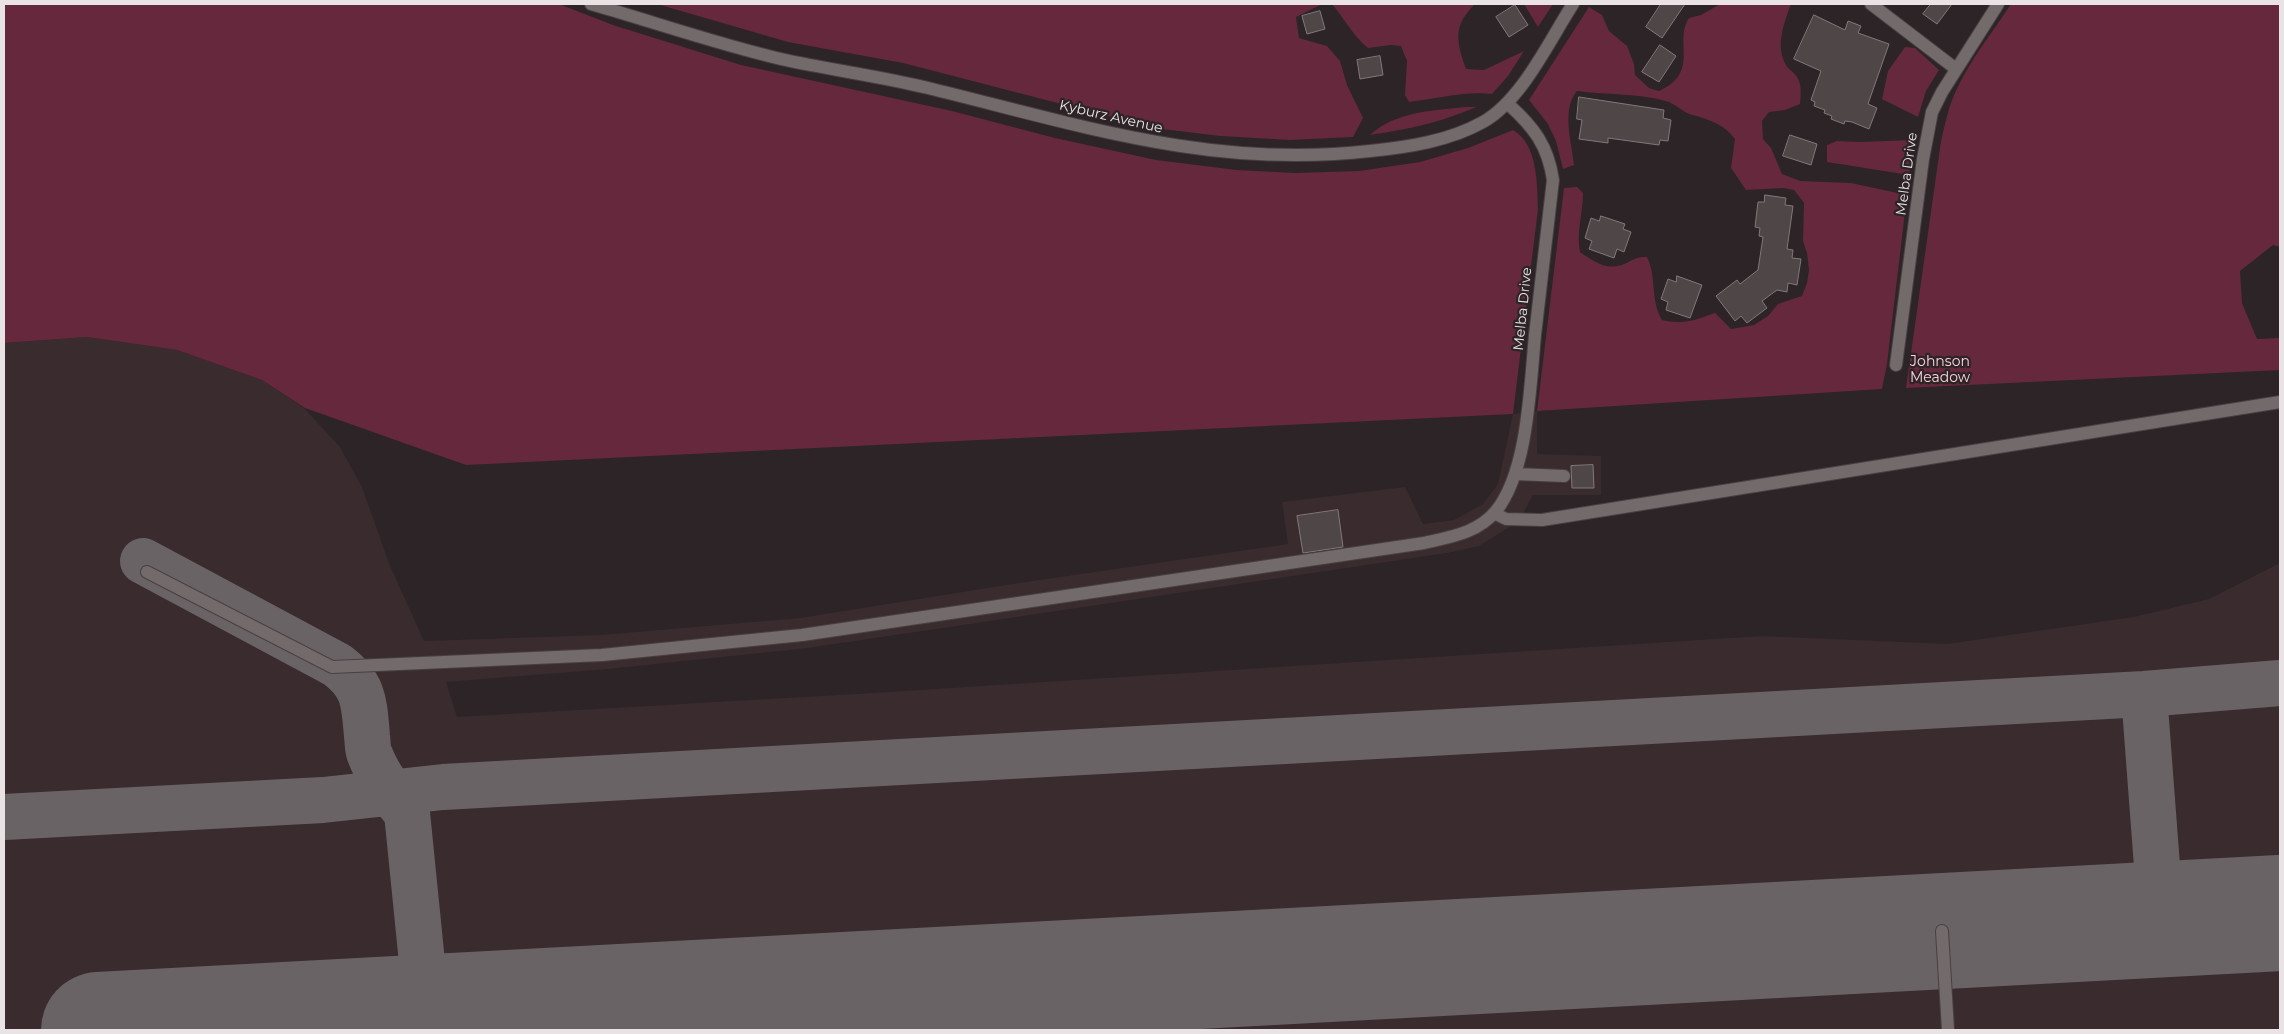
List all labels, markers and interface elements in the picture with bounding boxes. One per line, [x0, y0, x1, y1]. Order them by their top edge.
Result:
street label: Kyburz Avenue [1058, 97, 1164, 137]
street label: Melba Drive [1893, 131, 1921, 217]
street label: Melba Drive [1510, 267, 1536, 351]
park label: Johnson Meadow [1910, 354, 1970, 387]

